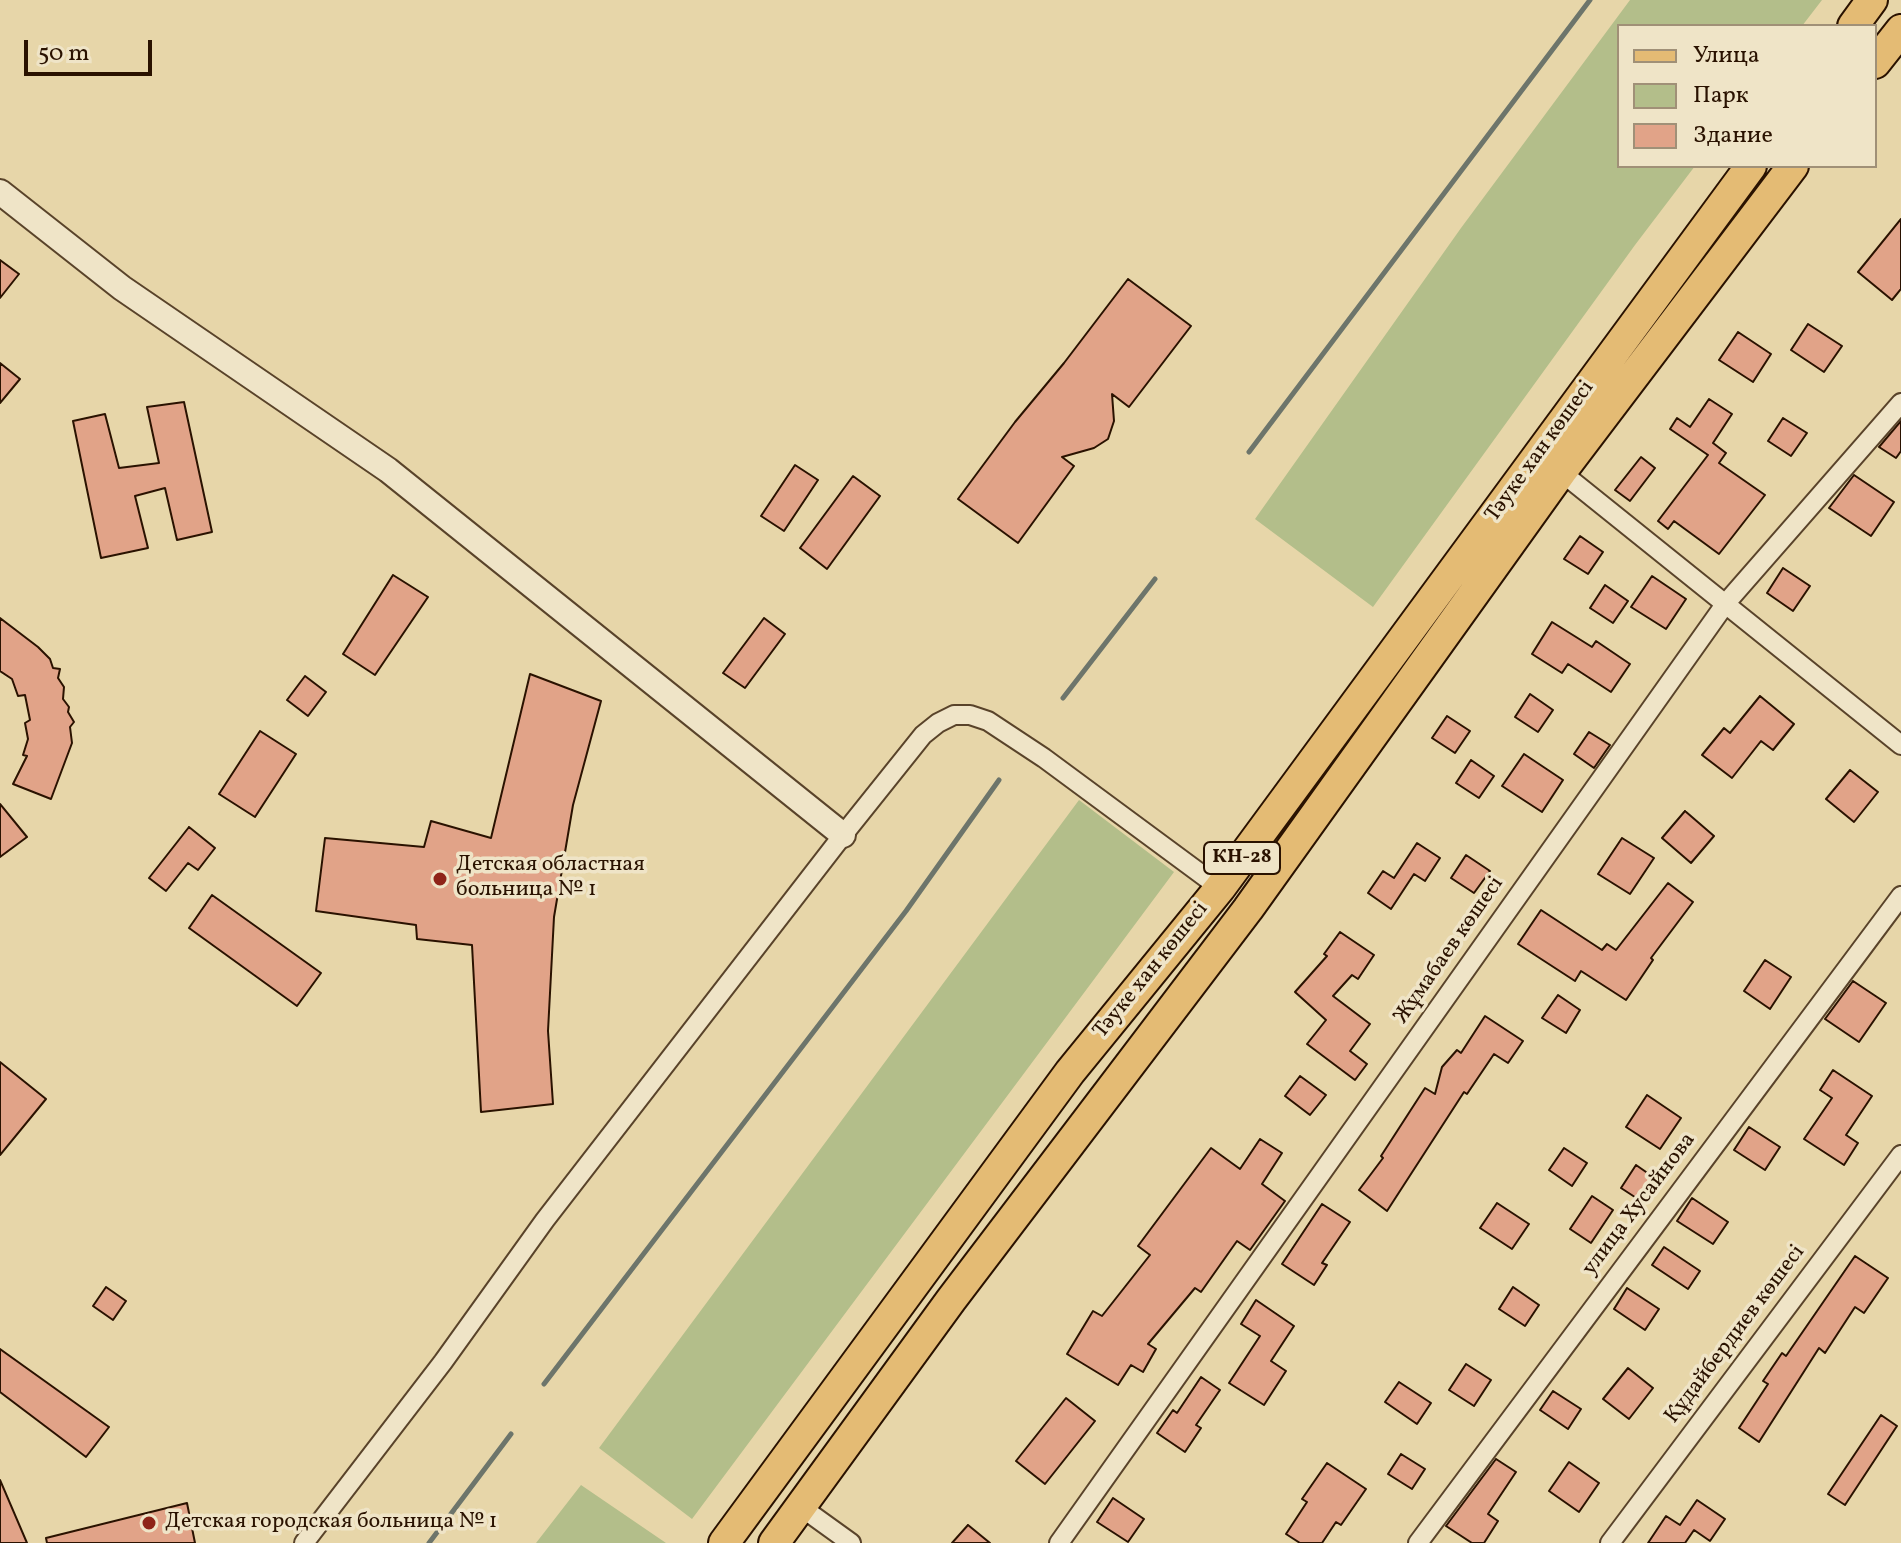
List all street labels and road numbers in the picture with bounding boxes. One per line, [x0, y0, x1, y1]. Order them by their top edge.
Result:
street label: Тәуке хан көшесі [1481, 376, 1601, 528]
road number: КН-28 [1204, 842, 1280, 874]
street label: Жұмабаев көшесі [1389, 872, 1511, 1030]
street label: Тәуке хан көшесі [1089, 897, 1215, 1045]
street label: улица Хусайнова [1578, 1128, 1702, 1282]
street label: Құдайбердиев көшесі [1660, 1240, 1812, 1430]

